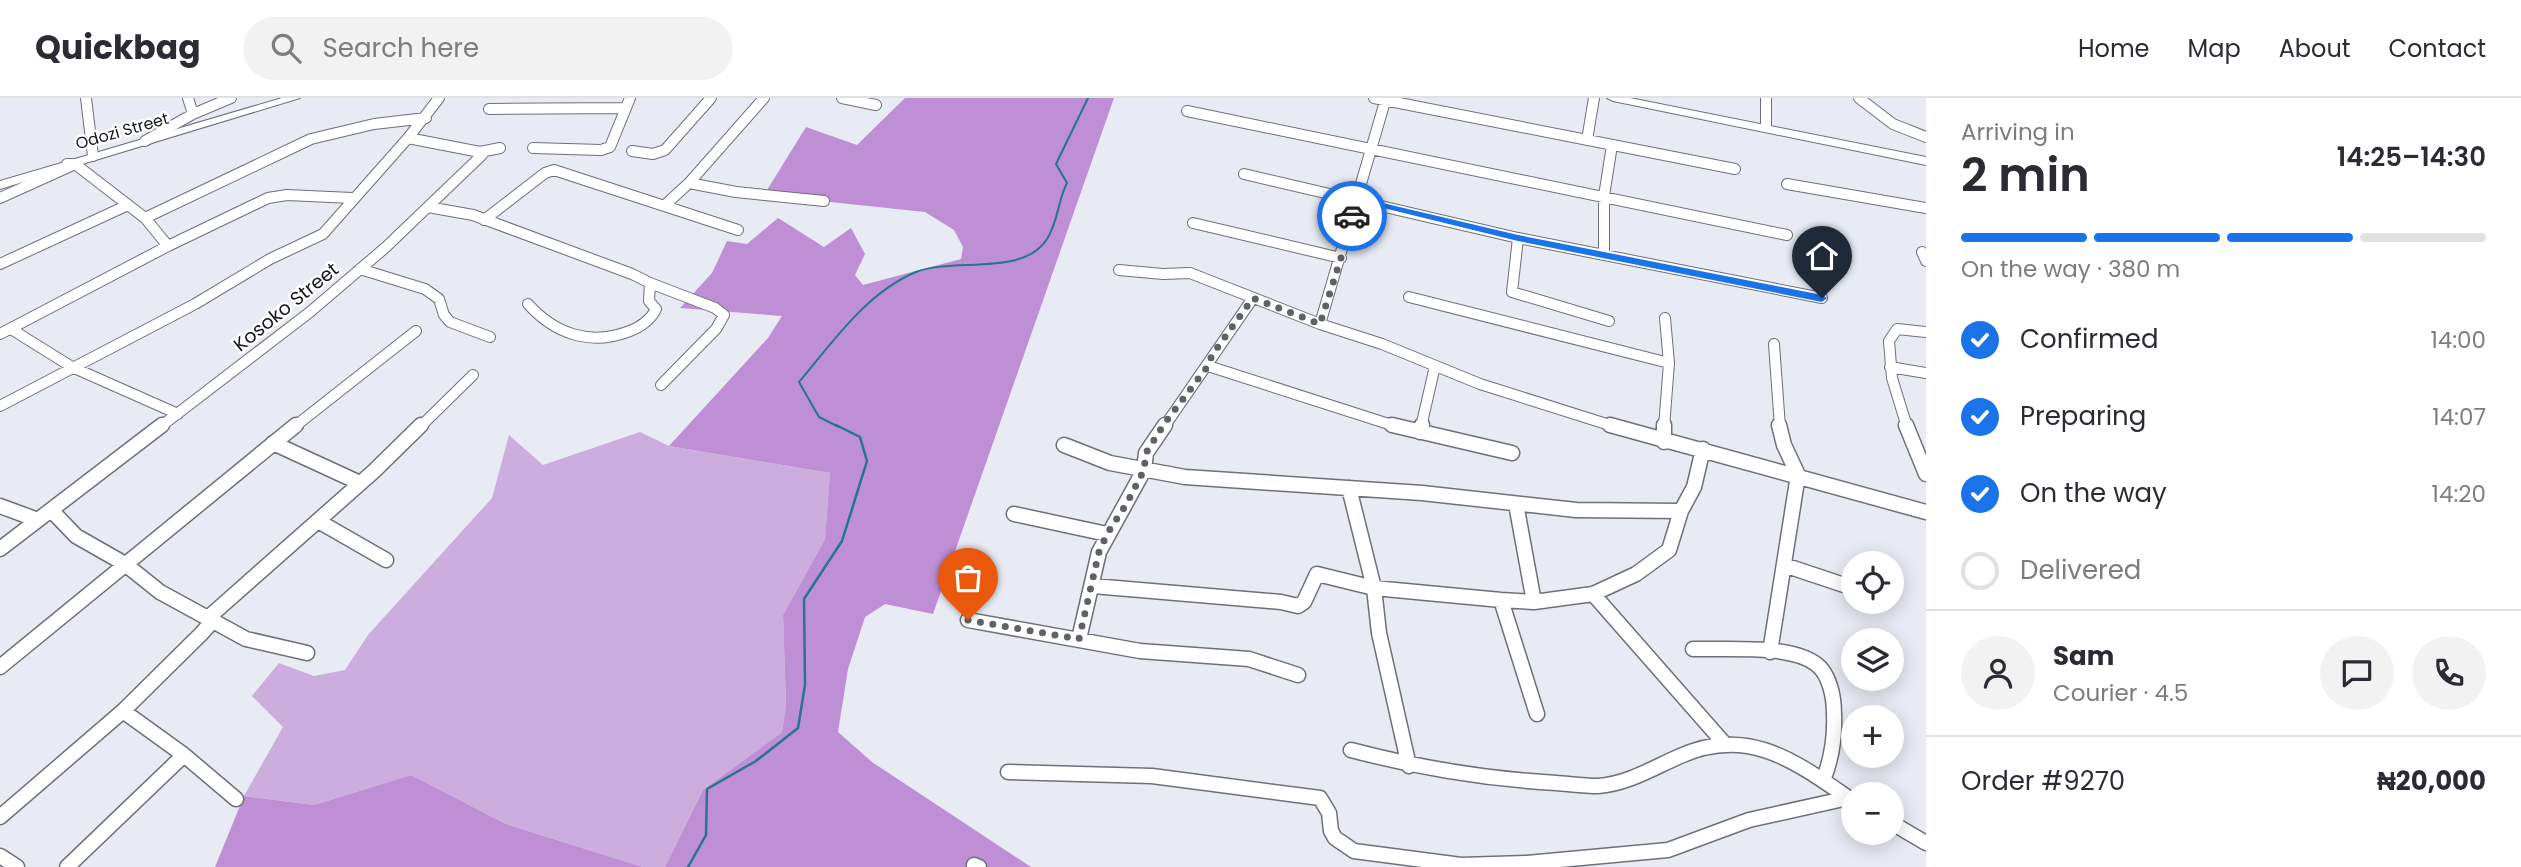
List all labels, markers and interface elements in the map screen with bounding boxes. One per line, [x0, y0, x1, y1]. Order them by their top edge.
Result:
search box [243, 17, 733, 80]
text: Quickbag [35, 24, 201, 71]
icon: search [267, 29, 305, 67]
text: Search here [323, 30, 479, 66]
text: Home [2078, 32, 2150, 65]
text: Map [2188, 32, 2241, 65]
text: About [2279, 32, 2350, 65]
text: Contact [2388, 32, 2486, 65]
street label: Odozi Street [73, 107, 171, 155]
text: Arriving in [1961, 116, 2075, 148]
text: 14:25–14:30 [2337, 139, 2486, 175]
text: 2 min [1961, 143, 2090, 207]
courier [1317, 181, 1387, 251]
icon: car [1333, 197, 1371, 235]
pin [1792, 226, 1852, 298]
icon: home [1803, 237, 1841, 275]
text: On the way · 380 m [1961, 253, 2180, 285]
street label: Kosoko Street [228, 256, 344, 358]
icon: check [1961, 321, 1999, 359]
text: Confirmed [2020, 321, 2158, 357]
text: 14:00 [2430, 324, 2486, 356]
icon: check [1961, 398, 1999, 436]
text: Preparing [2020, 398, 2146, 434]
text: 14:07 [2432, 401, 2486, 433]
icon: check [1961, 475, 1999, 513]
text: On the way [2020, 475, 2167, 511]
text: 14:20 [2432, 478, 2486, 510]
pin [938, 548, 998, 620]
map controls [1841, 551, 1904, 845]
button: locate [1841, 551, 1904, 614]
text: Delivered [2020, 552, 2141, 588]
icon: bag [949, 559, 987, 597]
button: layers [1841, 628, 1904, 691]
button: person [1961, 636, 2035, 710]
button: chat [2320, 636, 2394, 710]
button: phone [2412, 636, 2486, 710]
text: Sam [2053, 638, 2114, 674]
text: Courier · 4.5 [2053, 677, 2188, 709]
button: + [1841, 705, 1904, 768]
text: Order #9270 [1961, 763, 2125, 799]
text: ₦20,000 [2377, 763, 2486, 799]
button: − [1841, 782, 1904, 845]

